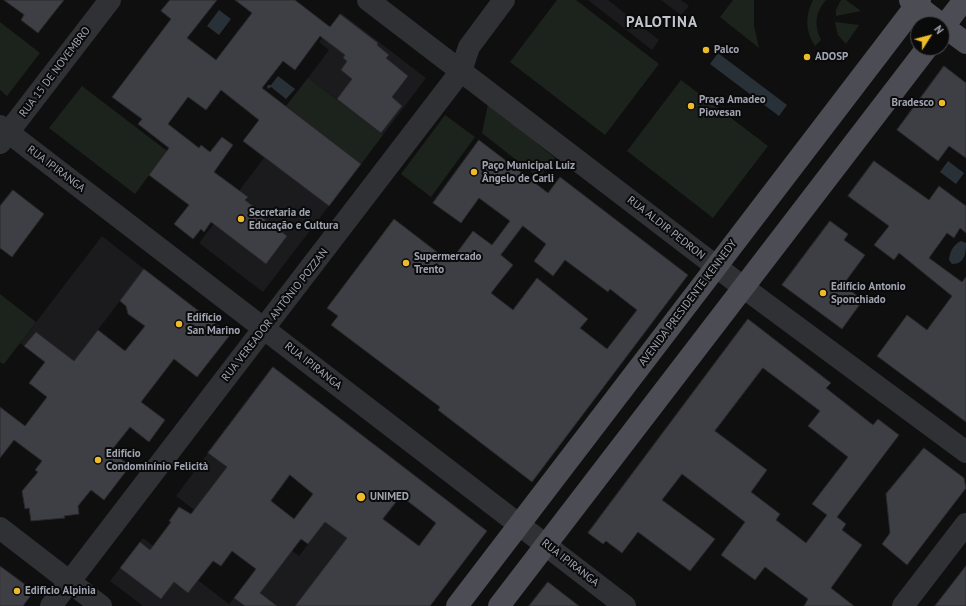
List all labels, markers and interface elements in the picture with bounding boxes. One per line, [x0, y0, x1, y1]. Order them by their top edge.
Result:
district label: PALOTINA [626, 14, 698, 32]
north arrow [910, 16, 950, 56]
text: N [931, 22, 947, 37]
street label: RUA 15 DE NOVEMBRO [17, 24, 93, 120]
place label: Palco [714, 43, 739, 57]
marker: Palco [701, 45, 711, 55]
place label: ADOSP [815, 50, 848, 64]
marker: ADOSP [802, 52, 812, 62]
place label: Praça Amadeo Piovesan [699, 93, 766, 119]
place label: Bradesco [892, 96, 934, 110]
marker: Bradesco [937, 98, 947, 108]
marker: Praça Amadeo Piovesan [686, 101, 696, 111]
street label: RUA IPIRANGA [25, 143, 87, 195]
place label: Paço Municipal Luiz Ângelo de Carli [482, 159, 575, 185]
marker: Paço Municipal Luiz Ângelo de Carli [469, 167, 479, 177]
street label: RUA ALDIR PEDRON [624, 193, 708, 263]
place label: Secretaria de Educação e Cultura [249, 206, 338, 232]
marker: Secretaria de Educação e Cultura [236, 214, 246, 224]
street label: AVENIDA PRESIDENTE KENNEDY [636, 237, 740, 369]
street label: RUA VEREADOR ANTÔNIO POZZAN [219, 246, 331, 384]
place label: Supermercado Trento [414, 250, 481, 276]
marker: Supermercado Trento [401, 258, 411, 268]
place label: Edifício Antonio Sponchiado [831, 280, 906, 306]
marker: Edifício Antonio Sponchiado [818, 288, 828, 298]
place label: Edifício San Marino [187, 311, 240, 337]
marker: Edifício San Marino [174, 319, 184, 329]
street label: RUA IPIRANGA [282, 340, 344, 392]
place label: Edifício Condominínio Felicità [106, 447, 208, 473]
marker: Edifício Condominínio Felicità [93, 455, 103, 465]
place label: UNIMED [370, 490, 409, 504]
marker: UNIMED [355, 491, 367, 503]
street label: RUA IPIRANGA [539, 537, 601, 589]
place label: Edifício Alpinia [25, 584, 96, 598]
marker: Edifício Alpinia [12, 586, 22, 596]

